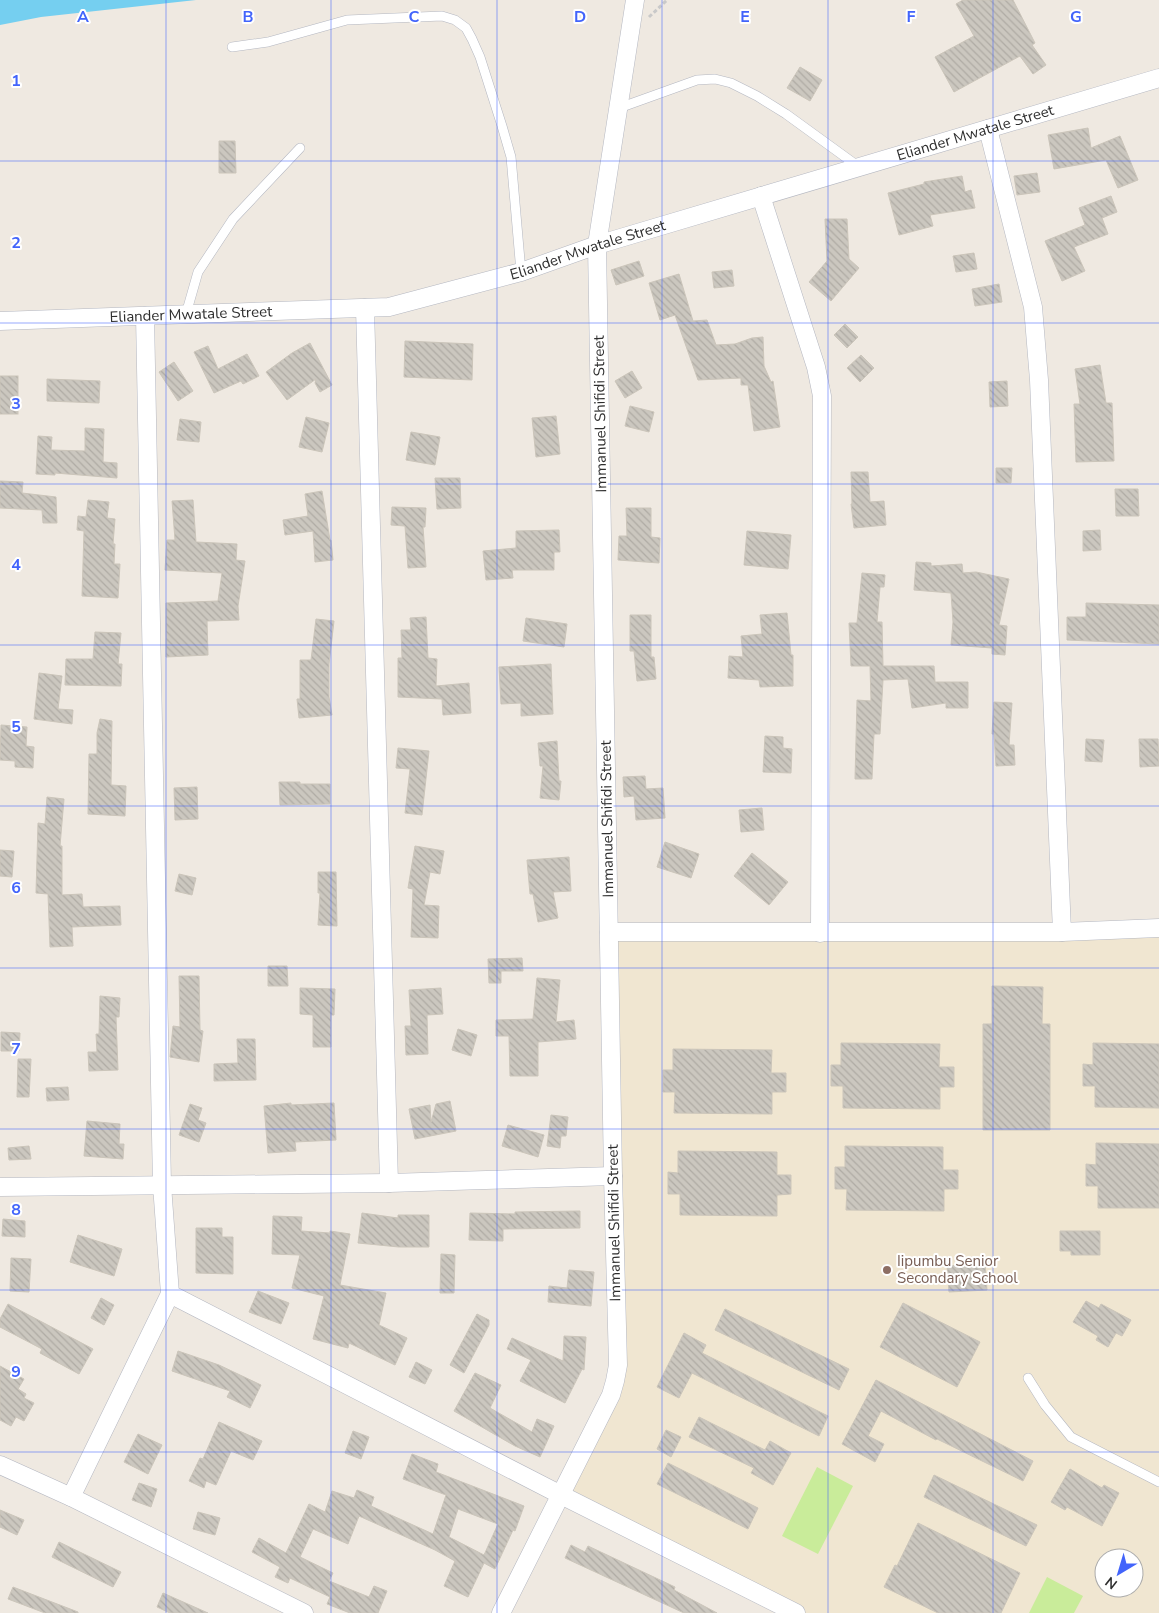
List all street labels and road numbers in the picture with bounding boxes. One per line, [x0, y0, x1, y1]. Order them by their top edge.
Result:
street label: Eliander Mwatale Street [894, 100, 1057, 165]
street label: Eliander Mwatale Street [508, 215, 669, 285]
street label: Eliander Mwatale Street [109, 301, 273, 327]
street label: Immanuel Shifidi Street [589, 334, 611, 493]
street label: Immanuel Shifidi Street [596, 739, 618, 898]
street label: Immanuel Shifidi Street [603, 1143, 625, 1302]

